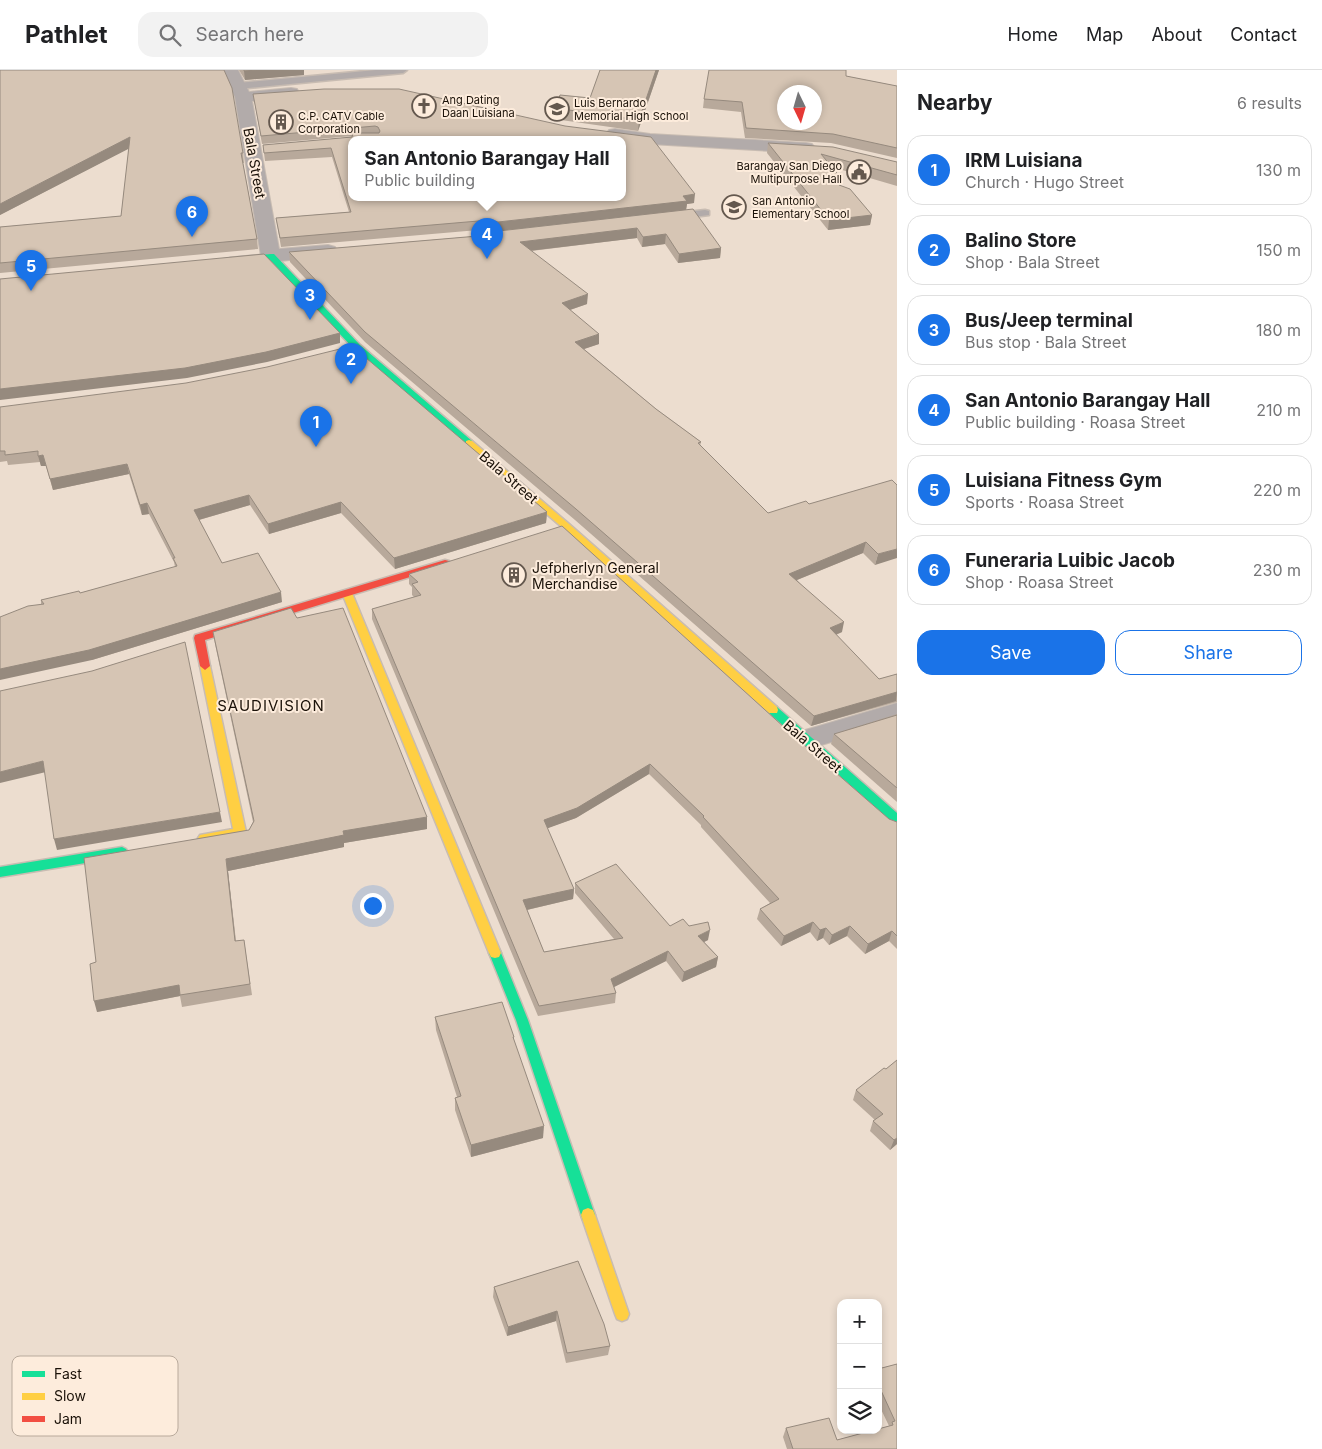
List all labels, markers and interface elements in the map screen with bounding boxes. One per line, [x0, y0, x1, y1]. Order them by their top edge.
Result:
search box [138, 12, 488, 57]
text: Pathlet [25, 20, 108, 49]
icon: search [156, 21, 184, 49]
text: Search here [196, 23, 304, 46]
text: Home [1008, 24, 1058, 45]
text: Map [1086, 24, 1123, 45]
text: About [1151, 24, 1202, 45]
text: Contact [1230, 24, 1297, 45]
north arrow [777, 85, 822, 130]
text: Nearby [917, 90, 992, 115]
church icon: Ang Dating Daan Luisiana [411, 93, 437, 119]
place label: Ang Dating Daan Luisiana [442, 93, 515, 120]
text: 6 results [1237, 93, 1302, 113]
school or university icon: Luis Bernardo Memorial High School [544, 96, 570, 122]
place label: Luis Bernardo Memorial High School [574, 96, 688, 123]
building icon: C.P. CATV Cable Corporation [268, 109, 294, 135]
place label: C.P. CATV Cable Corporation [298, 109, 384, 136]
street label: Bala Street [240, 126, 270, 200]
popup [348, 136, 626, 201]
text: San Antonio Barangay Hall [364, 147, 610, 170]
text: IRM Luisiana [965, 149, 1082, 172]
place label: Barangay San Diego Multipurpose Hall [737, 159, 842, 186]
public building icon: Barangay San Diego Multipurpose Hall [846, 159, 872, 185]
text: 1 [931, 160, 937, 180]
text: 130 m [1256, 160, 1301, 180]
text: Public building [364, 170, 475, 190]
text: Church · Hugo Street [965, 172, 1124, 192]
school or university icon: San Antonio Elementary School [721, 194, 747, 220]
place label: San Antonio Elementary School [752, 194, 849, 221]
pin: 6 [176, 196, 208, 237]
pin: 4 [471, 218, 503, 259]
text: Balino Store [965, 229, 1076, 252]
text: 2 [929, 240, 939, 260]
text: 150 m [1256, 240, 1301, 260]
pin: 5 [15, 250, 47, 291]
text: Shop · Bala Street [965, 252, 1100, 272]
pin: 3 [294, 279, 326, 320]
text: Bus/Jeep terminal [965, 309, 1133, 332]
text: 3 [929, 320, 939, 340]
text: 180 m [1256, 320, 1301, 340]
text: Bus stop · Bala Street [965, 332, 1126, 352]
pin: 2 [335, 343, 367, 384]
text: San Antonio Barangay Hall [965, 389, 1210, 412]
text: 4 [929, 400, 939, 420]
text: 210 m [1256, 400, 1301, 420]
pin: 1 [300, 406, 332, 447]
text: Public building · Roasa Street [965, 412, 1185, 432]
street label: Bala Street [476, 447, 542, 507]
text: Luisiana Fitness Gym [965, 469, 1162, 492]
text: 5 [929, 480, 939, 500]
text: 220 m [1253, 480, 1301, 500]
text: Sports · Roasa Street [965, 492, 1124, 512]
text: Funeraria Luibic Jacob [965, 549, 1175, 572]
place label: Jefpherlyn General Merchandise [532, 559, 659, 592]
text: 6 [929, 560, 939, 580]
text: 230 m [1253, 560, 1301, 580]
building icon: Jefpherlyn General Merchandise [501, 562, 527, 588]
text: Shop · Roasa Street [965, 572, 1114, 592]
button: Save [917, 630, 1105, 675]
button: Share [1115, 630, 1302, 675]
district label: SAUDIVISION [217, 696, 325, 715]
street label: Bala Street [780, 716, 846, 776]
your location [360, 893, 386, 919]
map controls [837, 1299, 882, 1434]
button: + [837, 1299, 882, 1344]
button: − [837, 1344, 882, 1389]
legend [12, 1356, 178, 1436]
text: Fast [54, 1365, 82, 1382]
text: Slow [54, 1387, 86, 1404]
button: layers [837, 1389, 882, 1434]
text: Jam [54, 1410, 82, 1427]

